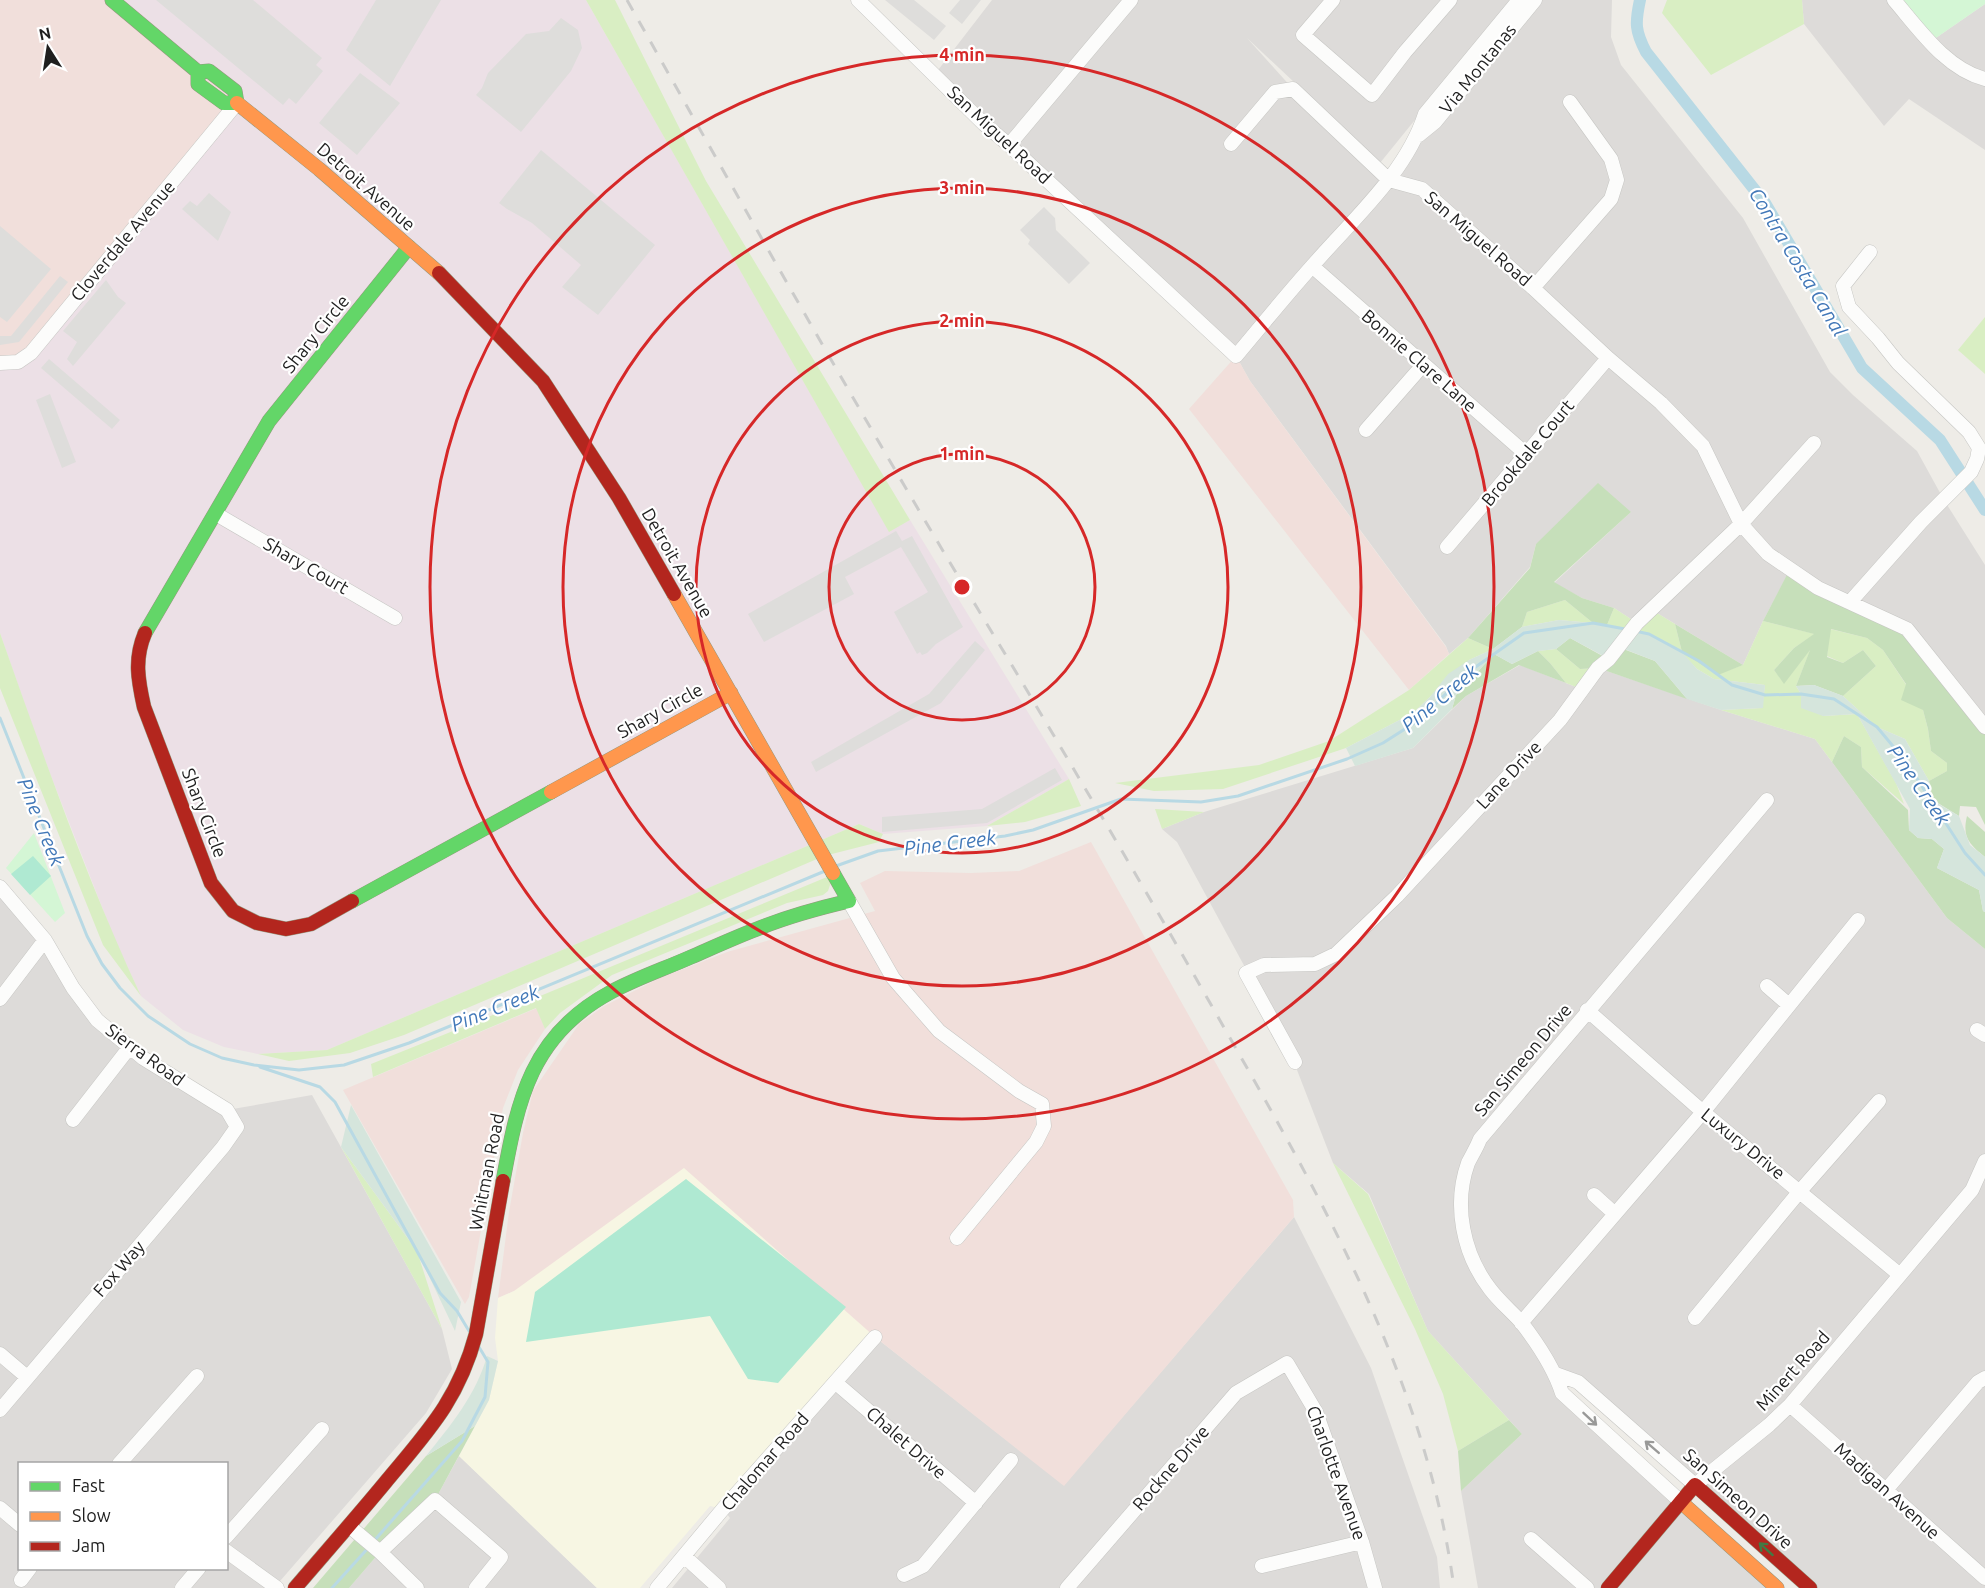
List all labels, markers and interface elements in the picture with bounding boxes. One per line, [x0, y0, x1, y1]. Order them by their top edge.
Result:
north arrow [18, 18, 78, 78]
street label: Via Montanas [1435, 19, 1520, 117]
text: N [37, 23, 53, 43]
text: 4 min [939, 44, 985, 64]
street label: San Miguel Road [944, 81, 1056, 187]
street label: Detroit Avenue [314, 138, 420, 234]
street label: Cloverdale Avenue [66, 176, 178, 305]
text: 3 min [939, 177, 985, 197]
water label: Contra Costa Canal [1745, 183, 1852, 341]
street label: San Miguel Road [1422, 187, 1536, 290]
street label: Shary Circle [278, 290, 353, 376]
street label: Bonnie Clare Lane [1358, 305, 1481, 416]
text: 2 min [939, 310, 985, 330]
street label: Brookdale Court [1477, 395, 1577, 509]
text: 1 min [939, 443, 985, 463]
street label: Detroit Avenue [638, 504, 717, 621]
street label: Shary Court [260, 533, 353, 597]
centre of rings [952, 577, 972, 597]
water label: Pine Creek [1397, 658, 1483, 736]
street label: Shary Circle [613, 679, 706, 742]
street label: Lane Drive [1472, 736, 1545, 812]
water label: Pine Creek [1883, 740, 1956, 830]
street label: Shary Circle [179, 765, 231, 860]
water label: Pine Creek [13, 774, 70, 870]
water label: Pine Creek [902, 825, 998, 860]
water label: Pine Creek [447, 979, 543, 1036]
street label: San Simeon Drive [1470, 999, 1575, 1119]
street label: Sierra Road [102, 1019, 189, 1089]
street label: Luxury Drive [1698, 1104, 1789, 1183]
street label: Whitman Road [465, 1111, 507, 1232]
street label: Fox Way [89, 1236, 148, 1300]
street label: Minert Road [1751, 1327, 1833, 1414]
street label: Chalet Drive [863, 1402, 951, 1482]
street label: Charlotte Avenue [1303, 1403, 1371, 1543]
street label: Chalomar Road [716, 1408, 812, 1514]
one-way arrow [1583, 1412, 1598, 1426]
street label: Rockne Drive [1128, 1421, 1213, 1514]
street label: Madigan Avenue [1831, 1438, 1944, 1543]
one-way arrow [1644, 1440, 1659, 1454]
street label: San Simeon Drive [1680, 1444, 1797, 1552]
legend [18, 1462, 228, 1570]
text: Fast [72, 1475, 105, 1495]
text: Slow [72, 1505, 111, 1525]
text: Jam [72, 1535, 106, 1555]
one-way arrow [1759, 1542, 1774, 1556]

